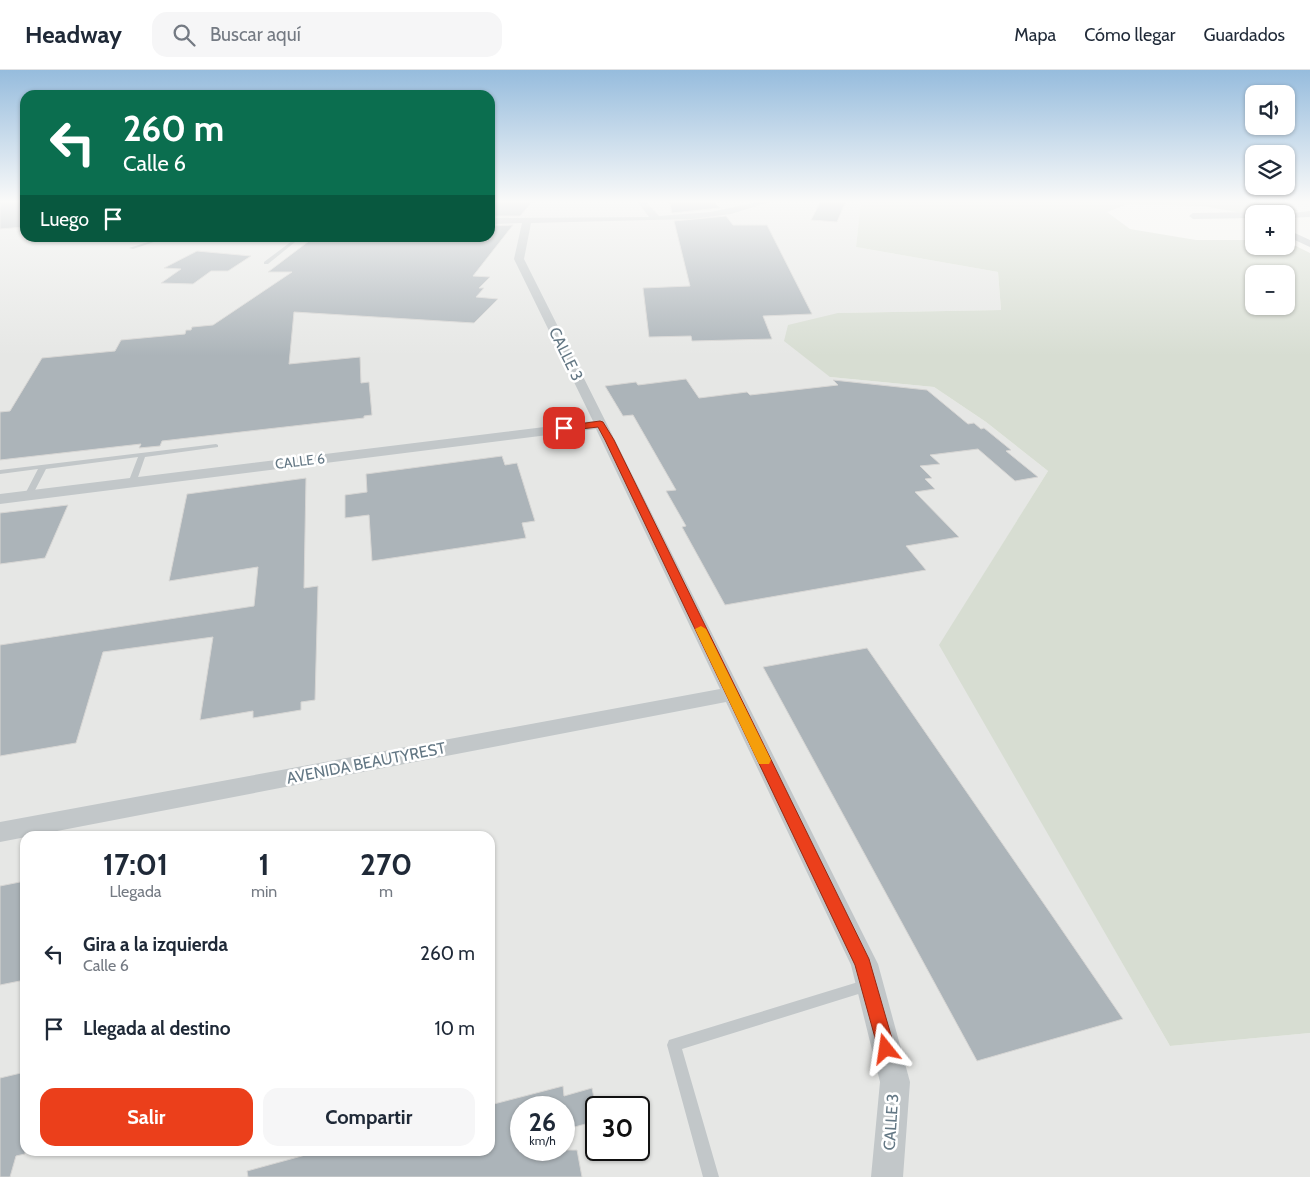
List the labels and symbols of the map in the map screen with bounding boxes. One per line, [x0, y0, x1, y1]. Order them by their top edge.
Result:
street label: CALLE 3 [545, 324, 587, 384]
pin [543, 407, 585, 449]
street label: CALLE 6 [274, 449, 326, 473]
street label: AVENIDA BEAUTYREST [285, 738, 448, 788]
position arrow [859, 1022, 911, 1074]
street label: CALLE 3 [880, 1093, 902, 1151]
speed limit sign: 30 [585, 1096, 650, 1161]

